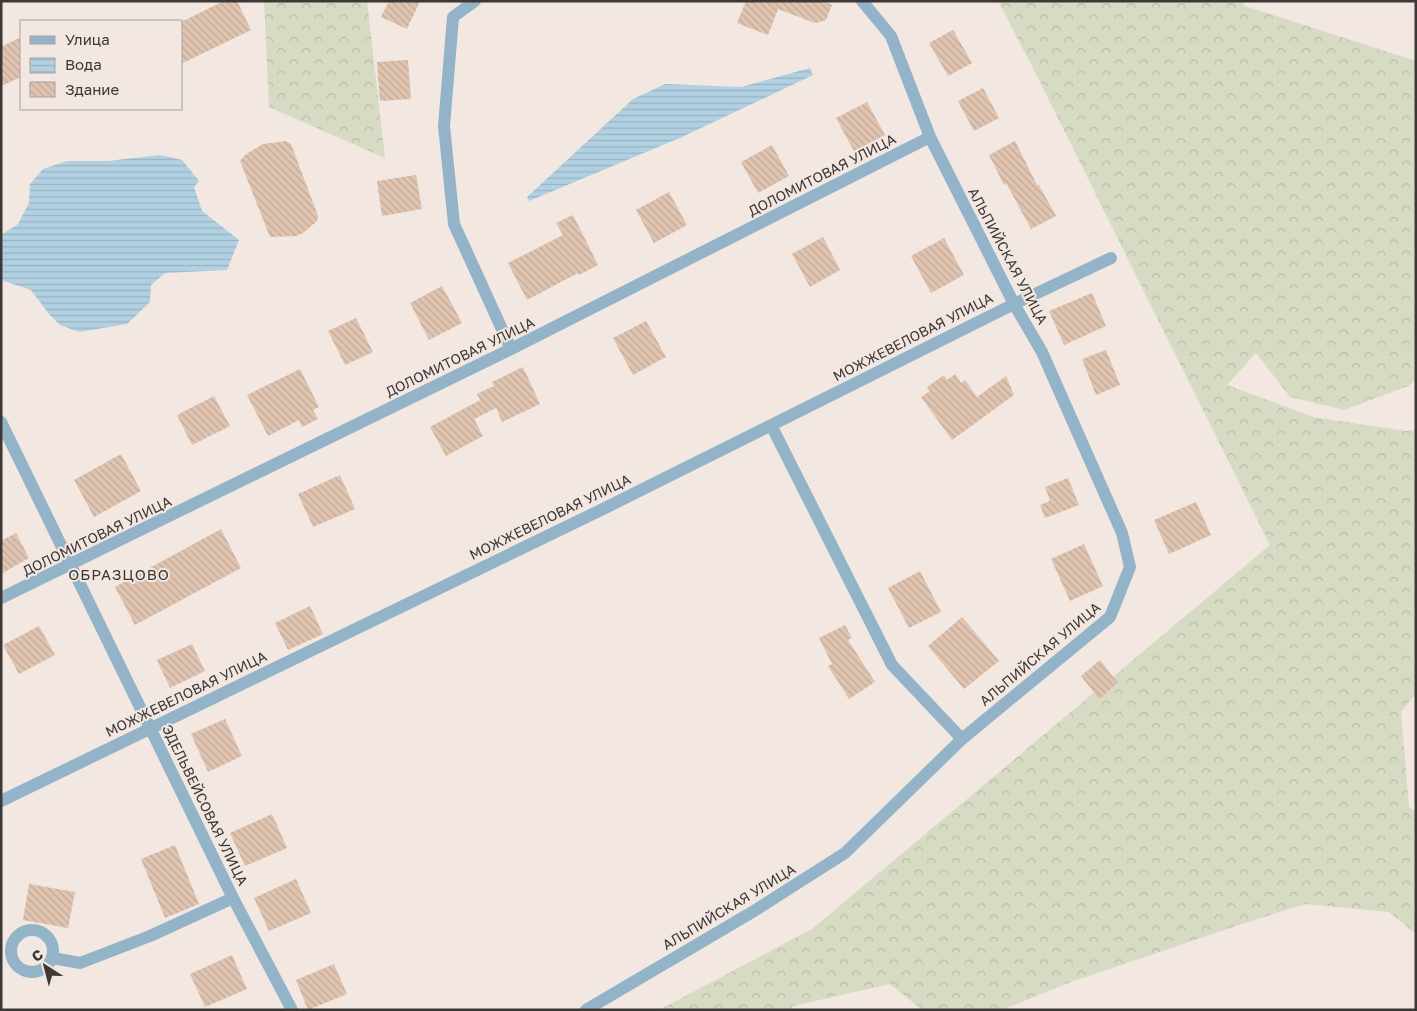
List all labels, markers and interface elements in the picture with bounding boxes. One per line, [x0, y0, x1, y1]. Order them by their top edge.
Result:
legend [20, 20, 182, 110]
text: Улица [65, 30, 110, 48]
text: Вода [65, 55, 102, 73]
text: Здание [65, 80, 119, 98]
street label: ДОЛОМИТОВАЯ УЛИЦА [745, 130, 899, 219]
street label: АЛЬПИЙСКАЯ УЛИЦА [965, 184, 1052, 328]
street label: МОЖЖЕВЕЛОВАЯ УЛИЦА [830, 288, 996, 384]
street label: ДОЛОМИТОВАЯ УЛИЦА [383, 313, 538, 400]
street label: МОЖЖЕВЕЛОВАЯ УЛИЦА [466, 470, 634, 563]
street label: ДОЛОМИТОВАЯ УЛИЦА [20, 492, 175, 579]
district label: ОБРАЗЦОВО [68, 565, 170, 583]
street label: АЛЬПИЙСКАЯ УЛИЦА [976, 598, 1104, 709]
street label: МОЖЖЕВЕЛОВАЯ УЛИЦА [102, 647, 270, 740]
street label: ЭДЕЛЬВЕЙСОВАЯ УЛИЦА [159, 722, 252, 888]
street label: АЛЬПИЙСКАЯ УЛИЦА [659, 860, 799, 953]
north arrow [20, 941, 70, 991]
text: С [28, 945, 46, 965]

